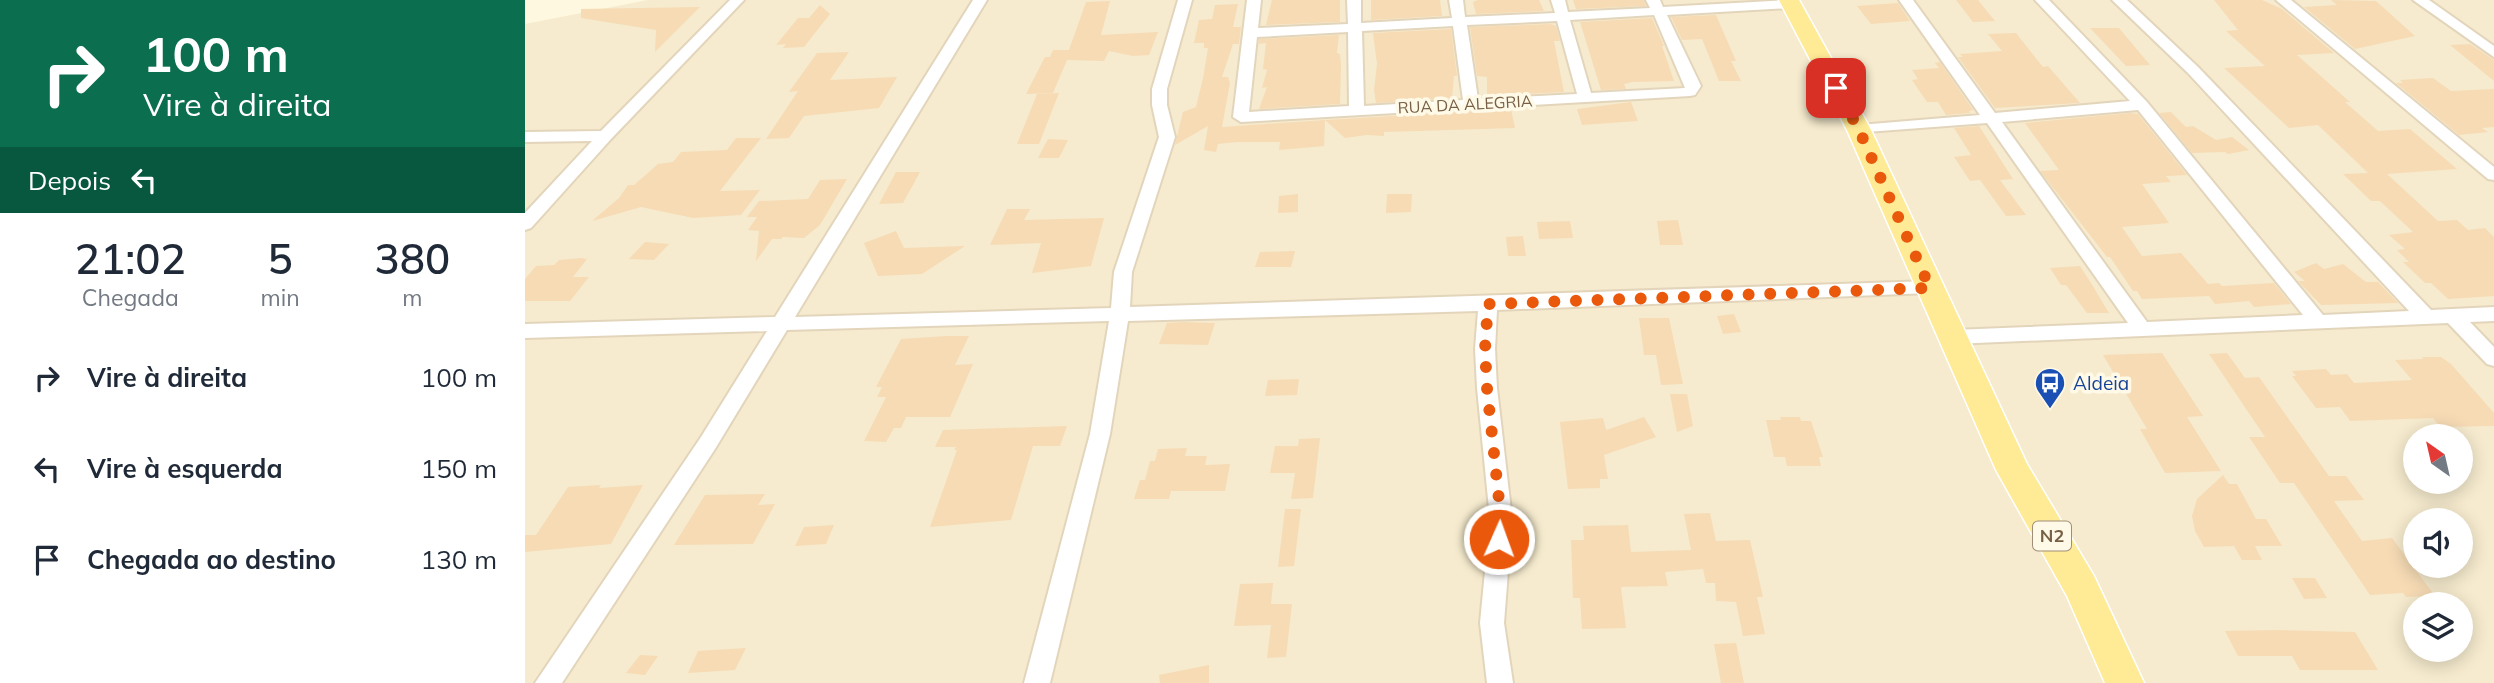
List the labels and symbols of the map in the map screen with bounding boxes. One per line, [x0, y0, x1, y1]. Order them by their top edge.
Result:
pin [1806, 58, 1866, 118]
street label: RUA DA ALEGRIA [1397, 90, 1533, 118]
bus stop icon: Aldeia [2033, 366, 2067, 410]
place label: Aldeia [2073, 371, 2129, 395]
north arrow [2403, 424, 2473, 494]
position arrow [1462, 502, 1536, 576]
road number: N2 [2033, 522, 2071, 550]

